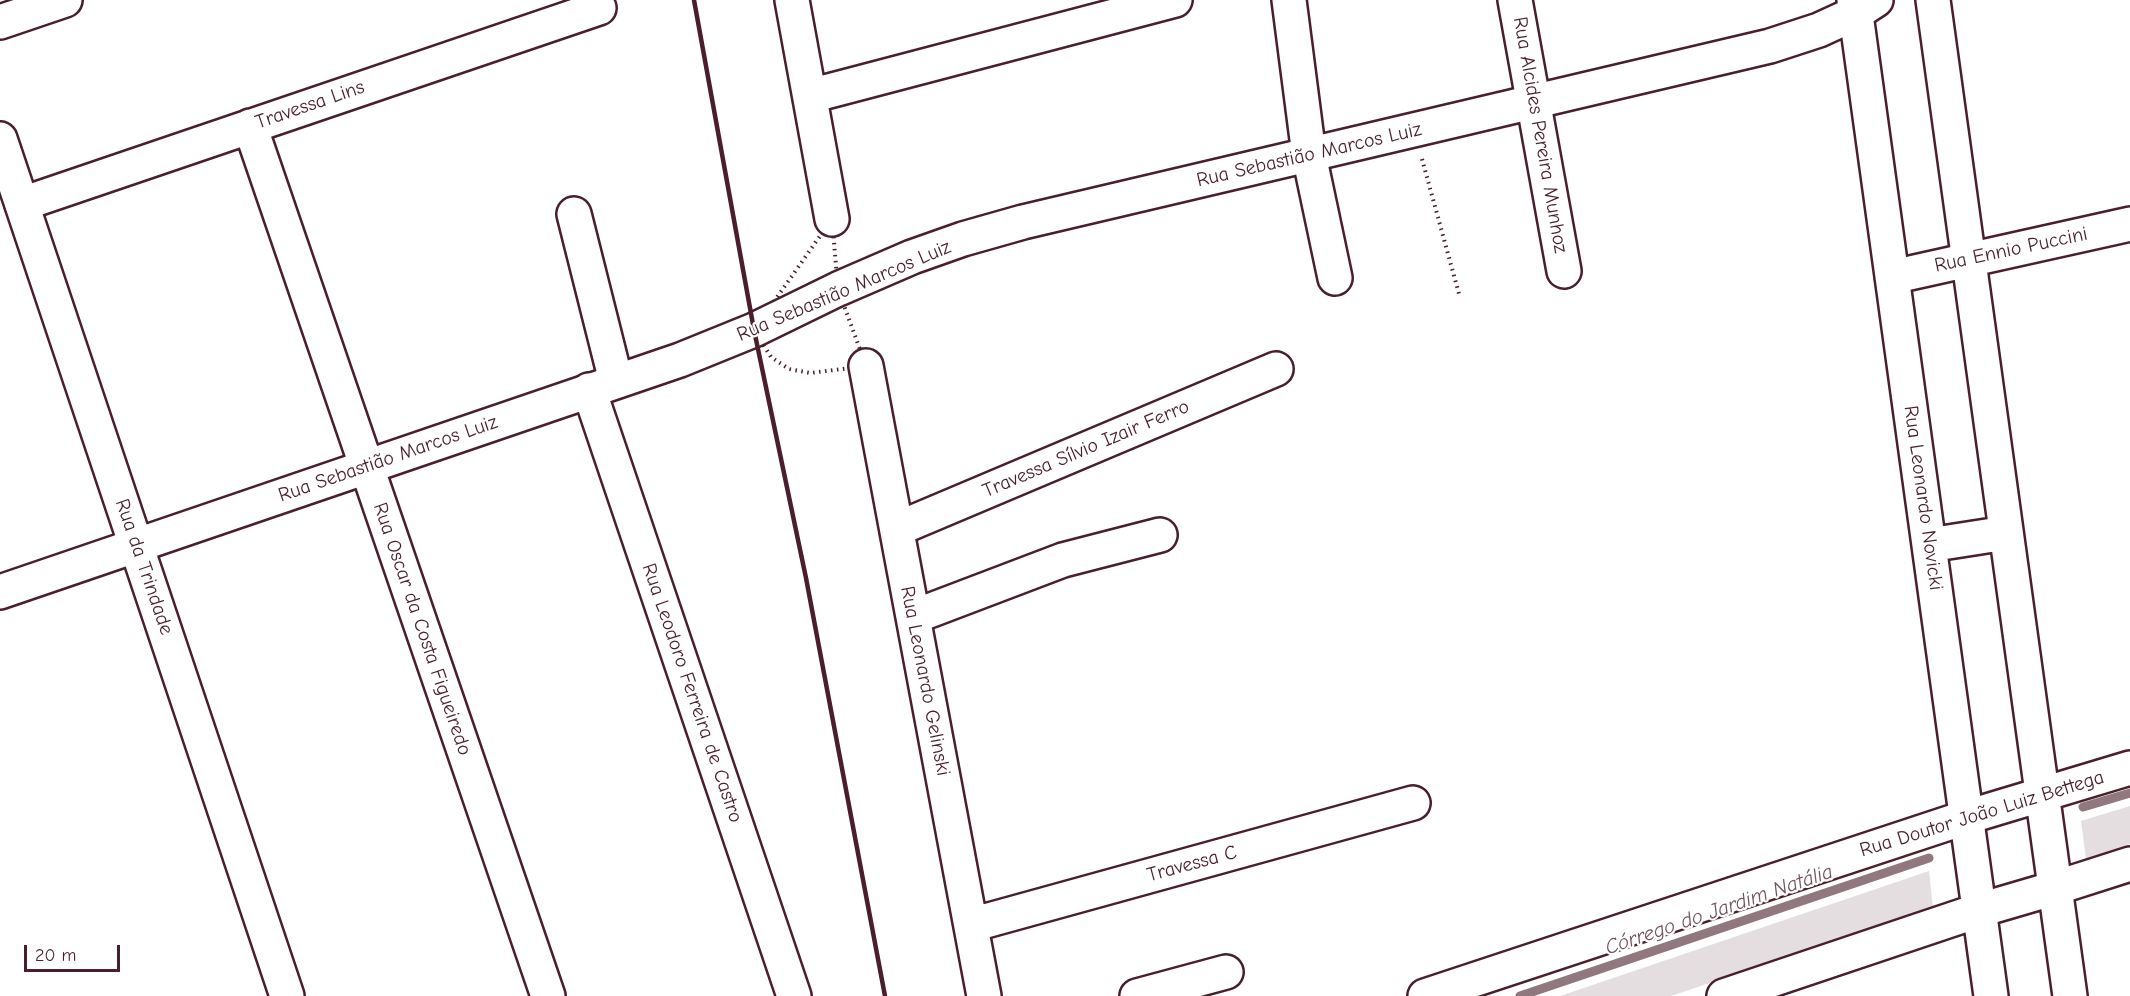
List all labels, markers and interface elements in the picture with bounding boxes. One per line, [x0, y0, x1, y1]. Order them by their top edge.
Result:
street label: Rua Alcides Pereira Munhoz [1507, 15, 1573, 255]
street label: Travessa Lins [252, 75, 368, 135]
street label: Rua Sebastião Marcos Luiz [1194, 117, 1424, 193]
street label: Rua Ennio Puccini [1932, 222, 2090, 278]
street label: Rua Sebastião Marcos Luiz [733, 235, 955, 347]
street label: Travessa Sílvio Izair Ferro [979, 395, 1193, 503]
street label: Rua Leonardo Novicki [1898, 404, 1948, 592]
street label: Rua Sebastião Marcos Luiz [275, 410, 501, 508]
street label: Rua da Trindade [109, 496, 179, 638]
street label: Rua Oscar da Costa Figueiredo [367, 499, 477, 759]
street label: Rua Leodoro Ferreira de Castro [636, 560, 748, 826]
street label: Rua Leonardo Gelinski [895, 584, 955, 778]
street label: Rua Doutor João Luiz Bettega [1857, 765, 2107, 863]
street label: Travessa C [1144, 840, 1240, 888]
water label: Córrego do Jardim Natália [1602, 859, 1836, 961]
scale bar [27, 933, 123, 971]
text: 20 m [35, 945, 76, 966]

